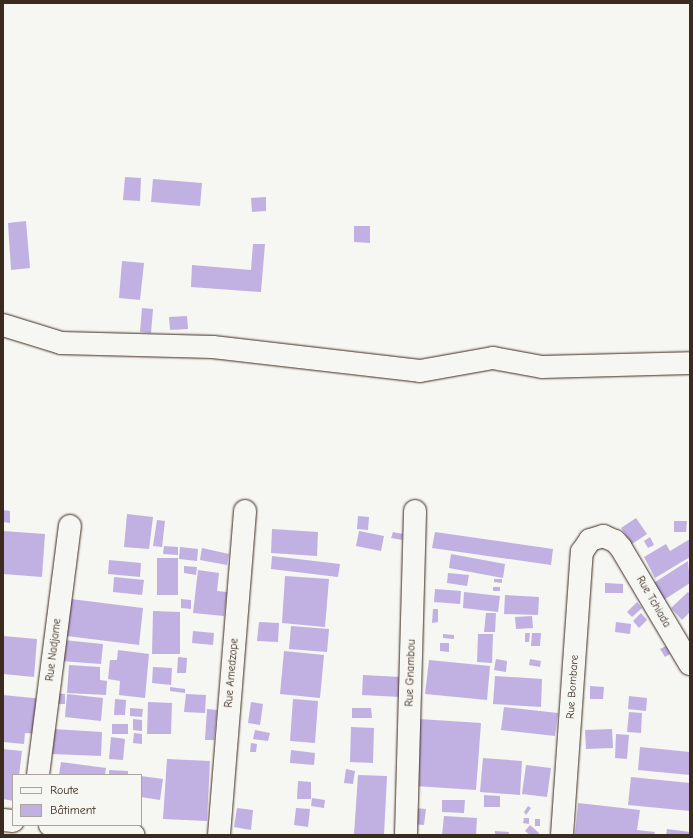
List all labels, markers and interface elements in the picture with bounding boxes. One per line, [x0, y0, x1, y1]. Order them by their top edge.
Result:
street label: Rue Tchiada [633, 574, 673, 630]
street label: Rue Nadjame [44, 618, 64, 682]
street label: Rue Amedzope [222, 638, 242, 708]
street label: Rue Gnambou [403, 639, 419, 707]
street label: Rue Bombare [564, 654, 582, 720]
legend [12, 774, 142, 826]
text: Route [50, 783, 79, 797]
text: Bâtiment [50, 803, 96, 817]

